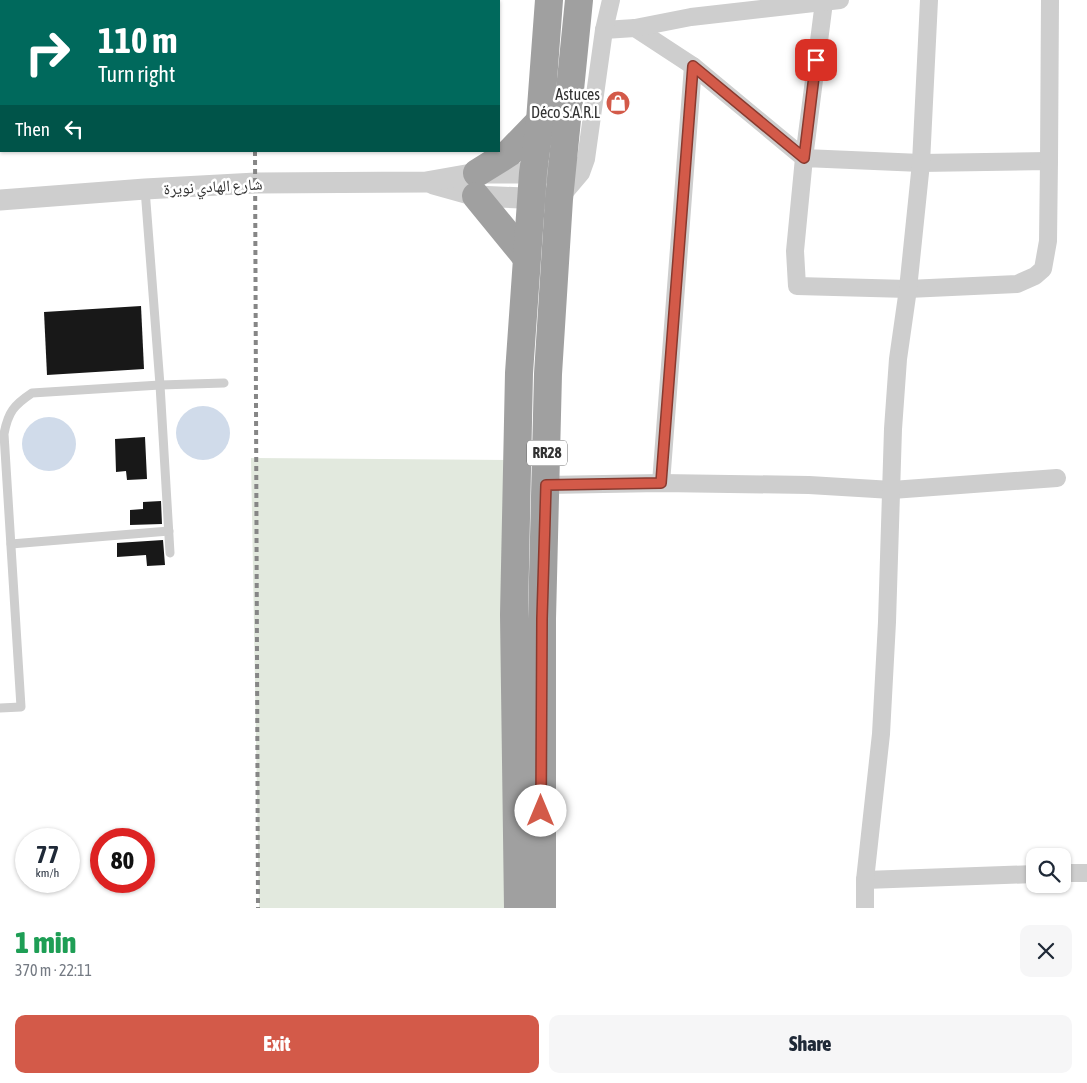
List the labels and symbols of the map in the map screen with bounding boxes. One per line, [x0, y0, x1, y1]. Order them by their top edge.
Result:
pin [795, 39, 837, 81]
place label: Astuces Déco S.A.R.L [531, 85, 601, 121]
shop icon: Astuces Déco S.A.R.L [605, 90, 631, 116]
street label: شارع الهادي نويرة [163, 174, 263, 202]
road number: RR28 [527, 440, 567, 466]
position arrow [514, 784, 566, 836]
speed limit sign: 80 [90, 828, 155, 893]

